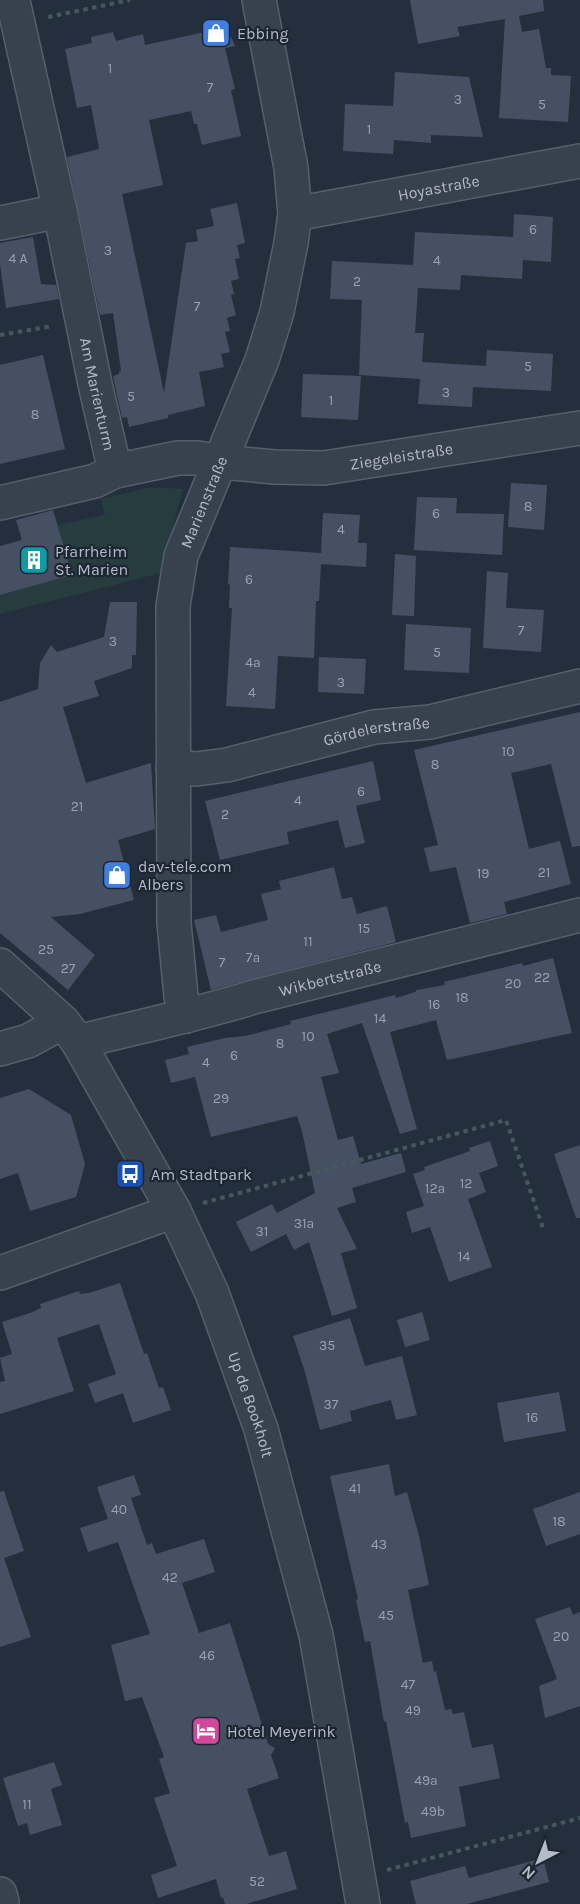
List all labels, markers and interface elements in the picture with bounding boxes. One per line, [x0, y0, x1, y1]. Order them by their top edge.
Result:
shop icon: Ebbing [200, 17, 232, 49]
place label: Ebbing [237, 24, 288, 43]
house number: 1 [108, 60, 112, 77]
house number: 7 [207, 79, 214, 96]
house number: 3 [454, 91, 462, 108]
house number: 5 [538, 96, 546, 113]
house number: 1 [367, 121, 371, 138]
street label: Hoyastraße [396, 171, 481, 205]
house number: 6 [529, 221, 537, 238]
house number: 3 [104, 242, 112, 259]
house number: 4 A [8, 250, 28, 267]
house number: 4 [433, 252, 441, 269]
house number: 2 [353, 273, 361, 290]
house number: 7 [194, 298, 201, 315]
street label: Am Marienturm [76, 336, 119, 452]
house number: 5 [524, 358, 532, 375]
house number: 3 [442, 384, 450, 401]
house number: 5 [127, 388, 135, 405]
house number: 1 [329, 392, 333, 409]
house number: 8 [31, 406, 39, 423]
street label: Ziegeleistraße [348, 439, 454, 474]
street label: Marienstraße [176, 453, 231, 551]
house number: 8 [524, 498, 532, 515]
house number: 6 [432, 505, 440, 522]
house number: 4 [337, 521, 345, 538]
place label: Pfarrheim St. Marien [55, 542, 128, 579]
building icon: Pfarrheim St. Marien [18, 544, 50, 576]
house number: 6 [245, 571, 253, 588]
house number: 7 [518, 622, 525, 639]
house number: 3 [109, 633, 117, 650]
house number: 5 [433, 644, 441, 661]
house number: 4a [245, 654, 261, 671]
house number: 3 [337, 674, 345, 691]
house number: 4 [248, 684, 256, 701]
street label: Gördelerstraße [321, 713, 431, 750]
house number: 10 [502, 743, 514, 760]
house number: 8 [431, 756, 439, 773]
house number: 6 [357, 783, 365, 800]
house number: 4 [294, 792, 302, 809]
house number: 21 [71, 798, 83, 815]
house number: 2 [221, 806, 229, 823]
place label: dav-tele.com Albers [138, 857, 232, 894]
shop icon: dav-tele.com Albers [101, 859, 133, 891]
house number: 21 [538, 864, 550, 881]
house number: 19 [477, 865, 489, 882]
house number: 15 [358, 920, 370, 937]
house number: 11 [303, 933, 313, 950]
house number: 25 [38, 941, 54, 958]
house number: 7a [246, 949, 260, 966]
house number: 7 [219, 954, 226, 971]
street label: Wikbertstraße [277, 956, 383, 1000]
house number: 27 [61, 960, 76, 977]
house number: 22 [534, 969, 550, 986]
house number: 20 [505, 975, 521, 992]
house number: 18 [455, 989, 469, 1006]
house number: 16 [428, 996, 440, 1013]
house number: 14 [374, 1010, 386, 1027]
house number: 10 [302, 1028, 314, 1045]
house number: 8 [276, 1035, 284, 1052]
house number: 6 [230, 1047, 238, 1064]
house number: 4 [202, 1054, 210, 1071]
house number: 29 [213, 1090, 229, 1107]
bus stop icon: Am Stadtpark [114, 1158, 146, 1190]
place label: Am Stadtpark [151, 1165, 252, 1184]
house number: 12 [460, 1175, 472, 1192]
house number: 12a [425, 1180, 445, 1197]
house number: 31a [294, 1215, 314, 1232]
house number: 31 [256, 1223, 268, 1240]
house number: 14 [458, 1248, 470, 1265]
house number: 35 [319, 1337, 335, 1354]
street label: Up de Bookholt [224, 1349, 277, 1460]
house number: 37 [324, 1396, 339, 1413]
house number: 16 [526, 1409, 538, 1426]
house number: 41 [349, 1480, 361, 1497]
house number: 40 [111, 1501, 127, 1518]
house number: 18 [552, 1513, 566, 1530]
house number: 43 [371, 1536, 387, 1553]
house number: 42 [162, 1569, 178, 1586]
house number: 45 [378, 1607, 394, 1624]
house number: 20 [553, 1628, 569, 1645]
house number: 46 [199, 1647, 215, 1664]
house number: 47 [401, 1676, 416, 1693]
house number: 49 [405, 1702, 421, 1719]
hotel icon: Hotel Meyerink [190, 1715, 222, 1747]
place label: Hotel Meyerink [227, 1722, 336, 1741]
house number: 49a [414, 1772, 438, 1789]
house number: 11 [22, 1796, 32, 1813]
house number: 49b [421, 1803, 445, 1820]
north arrow [508, 1832, 568, 1892]
text: N [518, 1862, 539, 1884]
house number: 52 [249, 1873, 265, 1890]

